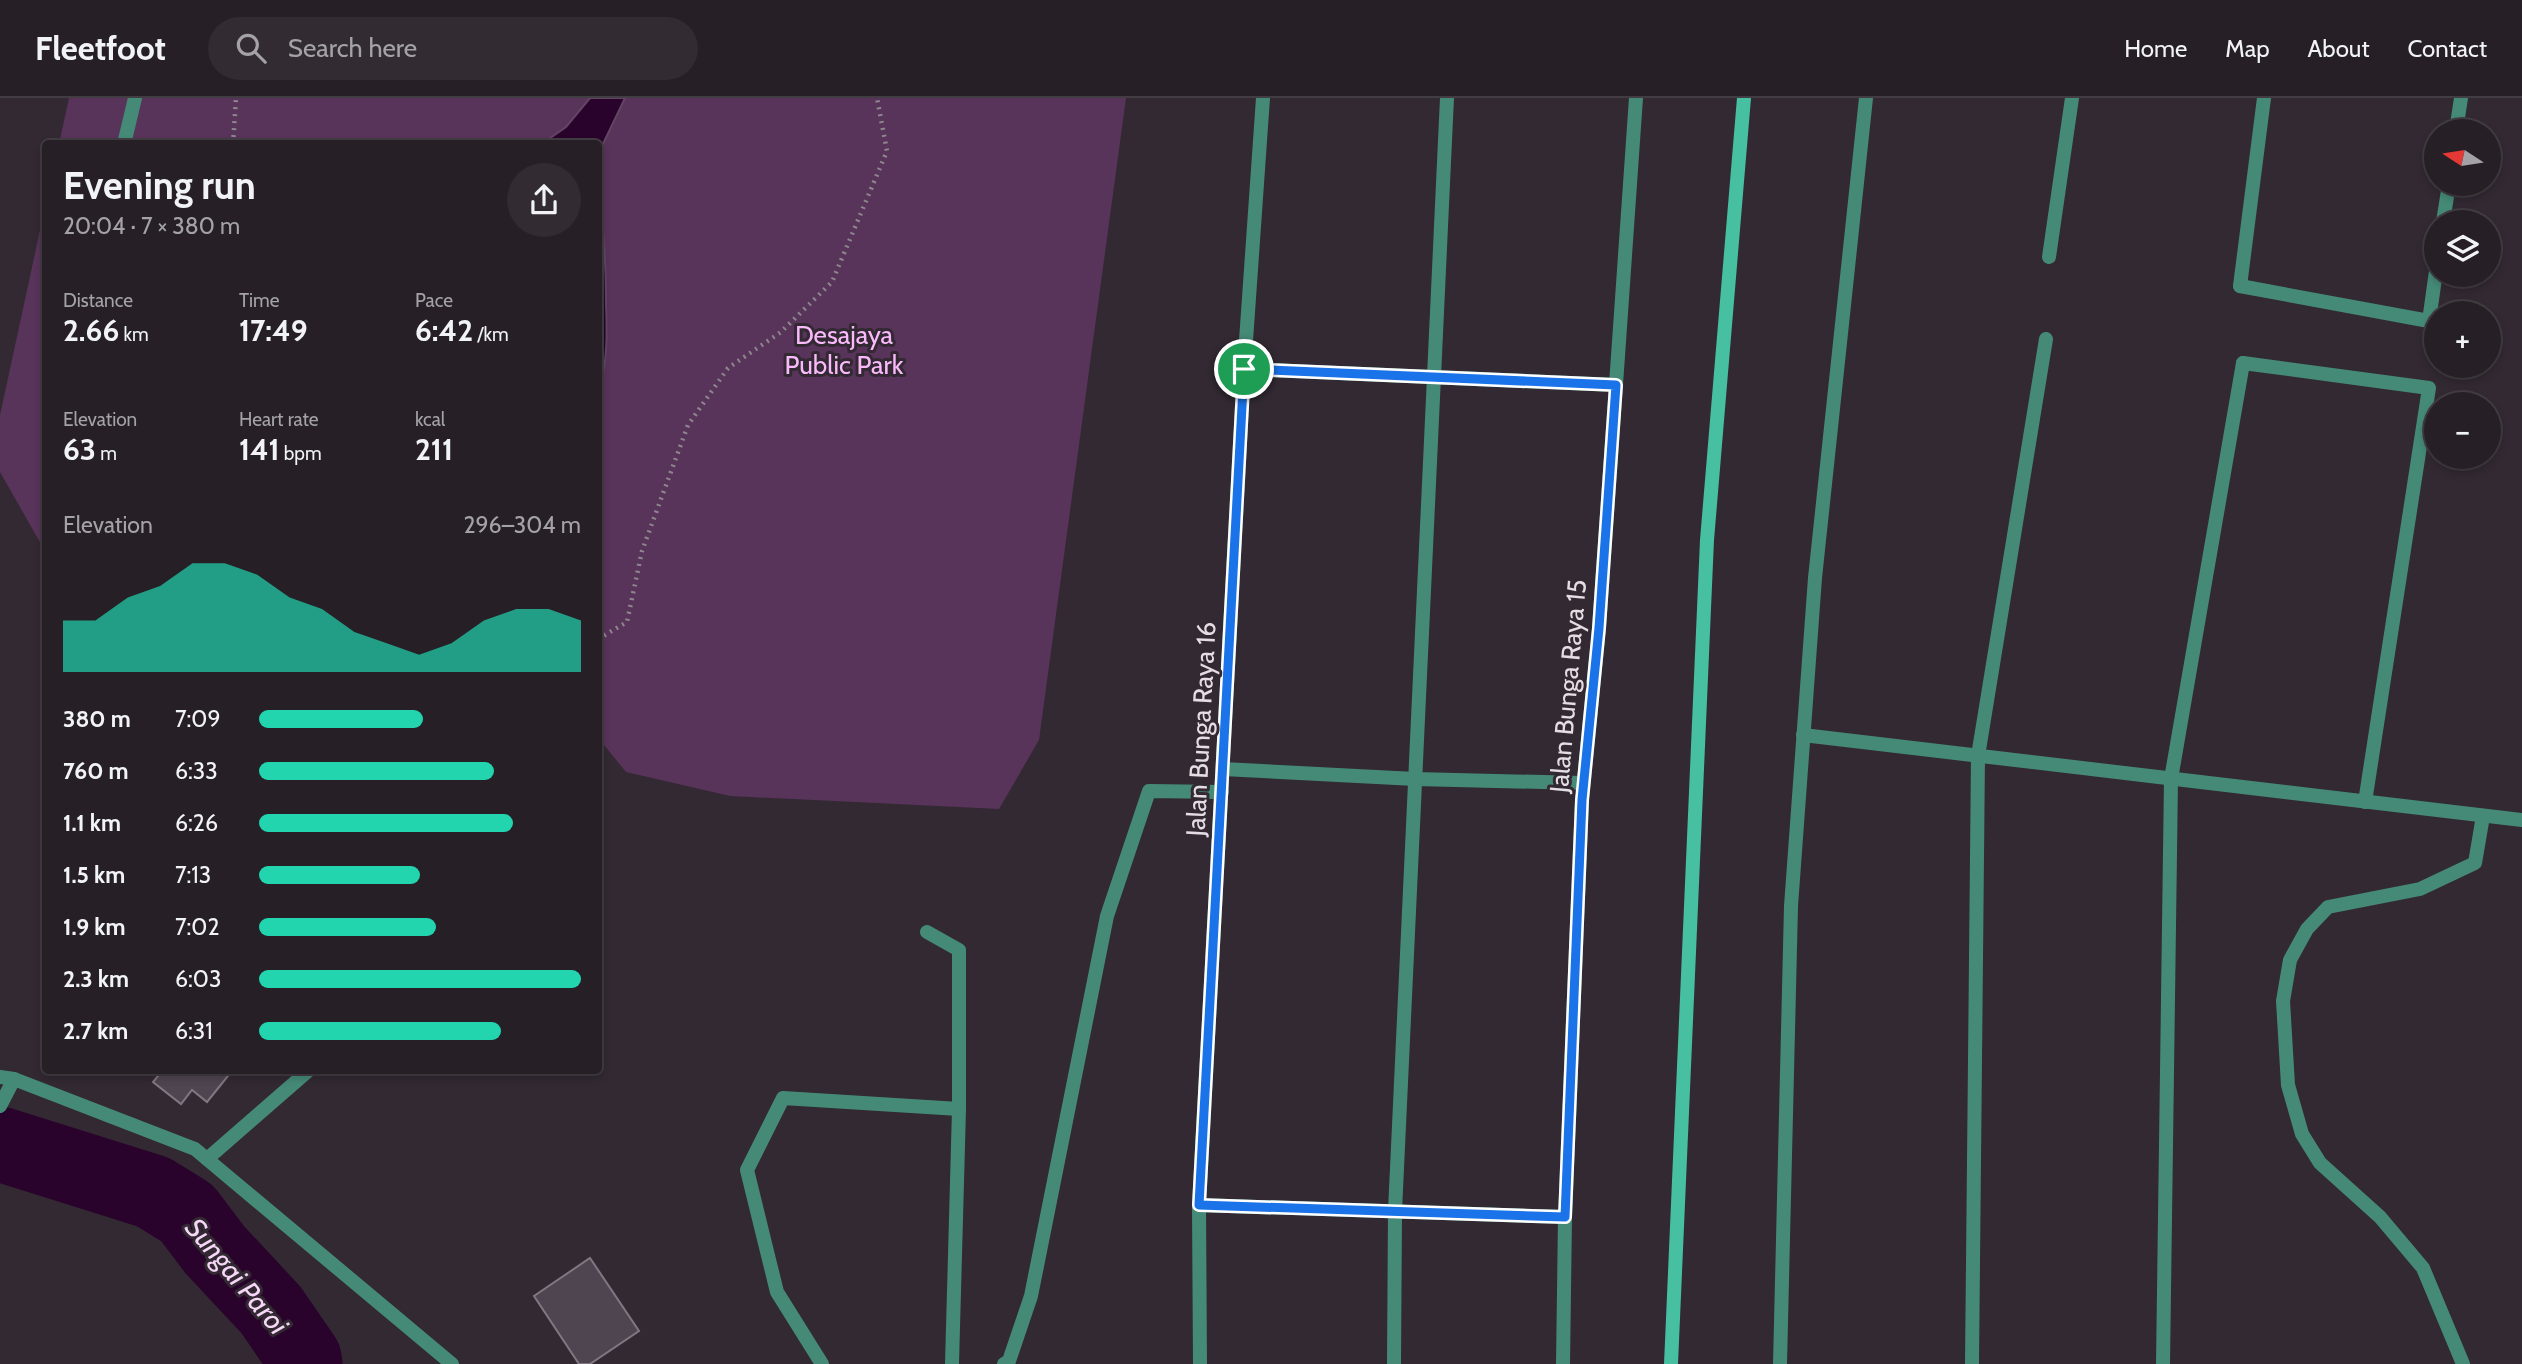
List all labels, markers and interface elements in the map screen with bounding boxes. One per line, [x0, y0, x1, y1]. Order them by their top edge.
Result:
search box [208, 17, 698, 80]
text: Fleetfoot [35, 28, 166, 68]
icon: search [232, 29, 270, 67]
text: Search here [288, 32, 417, 64]
text: Home [2124, 34, 2187, 63]
text: Map [2225, 34, 2270, 63]
text: About [2308, 34, 2370, 63]
text: Contact [2408, 34, 2487, 63]
north arrow [2424, 119, 2501, 196]
map controls [2424, 119, 2501, 469]
text: Evening run [63, 162, 256, 209]
button: share [507, 163, 581, 237]
button: layers [2424, 210, 2501, 287]
text: 20:04 · 7 × 380 m [63, 212, 240, 240]
text: Distance [63, 289, 133, 312]
text: Time [239, 289, 279, 312]
text: Pace [415, 289, 453, 312]
button: + [2424, 301, 2501, 378]
text: 2.66 [63, 312, 119, 349]
text: 17:49 [239, 312, 308, 349]
text: 6:42 [415, 312, 473, 349]
park label: Desajaya Public Park [785, 319, 904, 381]
text: km [119, 323, 149, 346]
text: /km [473, 323, 509, 346]
pin [1214, 339, 1274, 399]
icon: arrive [1225, 350, 1263, 388]
button: − [2424, 392, 2501, 469]
text: Elevation [63, 408, 137, 431]
text: Heart rate [239, 408, 319, 431]
text: kcal [415, 408, 445, 431]
text: 63 [63, 431, 96, 468]
text: 141 [239, 431, 280, 468]
text: 211 [415, 431, 453, 468]
text: m [96, 442, 117, 465]
text: bpm [280, 442, 322, 465]
text: Elevation [63, 511, 153, 539]
text: 296–304 m [463, 511, 581, 539]
street label: Jalan Bunga Raya 15 [1543, 578, 1593, 795]
street label: Jalan Bunga Raya 16 [1179, 621, 1223, 838]
text: 380 m [63, 705, 131, 733]
text: 7:09 [175, 705, 220, 733]
text: 760 m [63, 757, 129, 785]
text: 6:33 [175, 757, 218, 785]
text: 1.1 km [63, 809, 121, 837]
text: 6:26 [175, 809, 218, 837]
text: 1.5 km [63, 861, 125, 889]
text: 7:13 [175, 861, 211, 889]
text: 1.9 km [63, 913, 126, 941]
text: 7:02 [175, 913, 219, 941]
text: 2.3 km [63, 965, 129, 993]
text: 6:03 [175, 965, 221, 993]
text: 2.7 km [63, 1017, 128, 1045]
text: 6:31 [175, 1017, 213, 1045]
water label: Sungai Paroi [179, 1211, 296, 1342]

